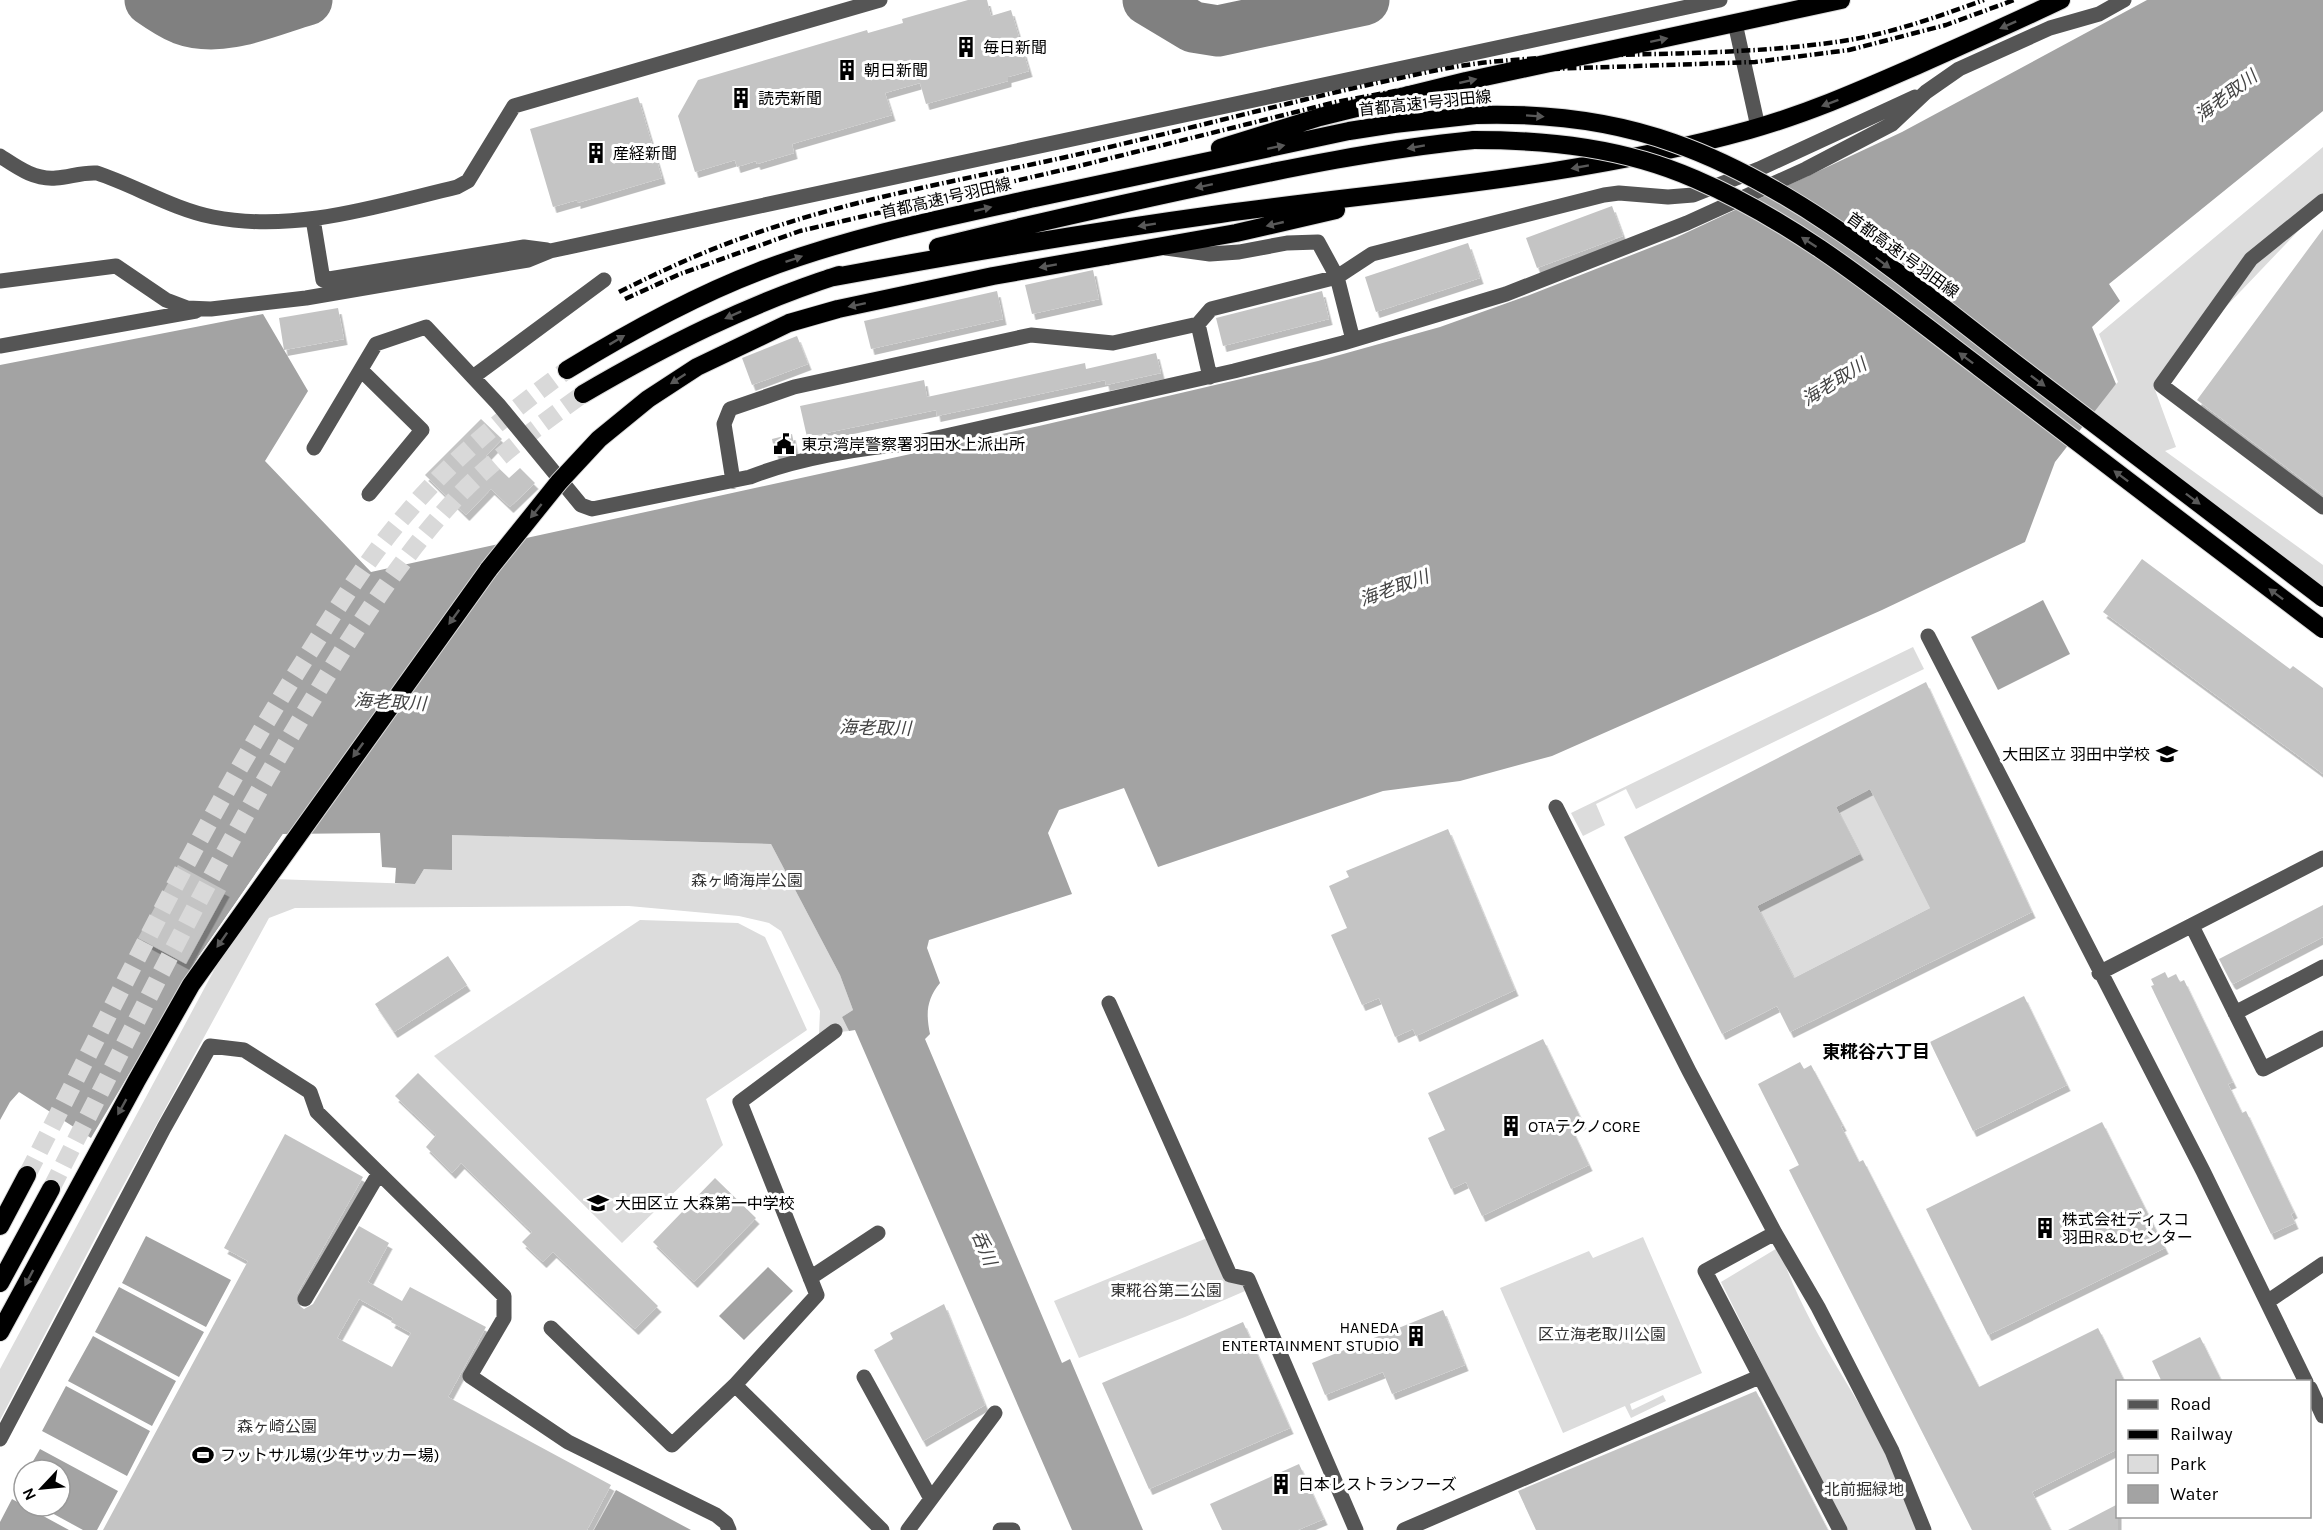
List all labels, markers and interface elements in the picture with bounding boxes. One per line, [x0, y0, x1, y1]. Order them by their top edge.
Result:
one-way arrow [2000, 20, 2017, 29]
building icon: 毎日新聞 [954, 35, 978, 59]
one-way arrow [1650, 35, 1669, 44]
place label: 毎日新聞 [983, 38, 1047, 57]
building icon: 朝日新聞 [835, 58, 859, 82]
place label: 朝日新聞 [864, 61, 928, 80]
water label: 海老取川 [2191, 64, 2263, 126]
one-way arrow [1459, 75, 1478, 85]
building icon: 読売新聞 [729, 86, 753, 110]
street label: 首都高速1号羽田線 [1358, 87, 1492, 119]
place label: 読売新聞 [758, 89, 822, 108]
one-way arrow [1820, 98, 1838, 108]
one-way arrow [1525, 111, 1544, 120]
building icon: 産経新聞 [584, 141, 608, 165]
one-way arrow [1267, 142, 1286, 151]
one-way arrow [1406, 142, 1425, 151]
place label: 産経新聞 [613, 144, 677, 163]
one-way arrow [1571, 163, 1590, 172]
street label: 首都高速1号羽田線 [879, 174, 1013, 222]
one-way arrow [1194, 182, 1213, 192]
one-way arrow [973, 204, 992, 213]
street label: 首都高速1号羽田線 [1843, 208, 1963, 302]
one-way arrow [1265, 220, 1284, 229]
one-way arrow [1138, 221, 1157, 230]
one-way arrow [1801, 236, 1817, 247]
one-way arrow [785, 254, 803, 263]
one-way arrow [1875, 257, 1891, 269]
one-way arrow [1039, 262, 1058, 271]
one-way arrow [848, 301, 867, 310]
one-way arrow [724, 310, 741, 319]
one-way arrow [609, 334, 625, 345]
one-way arrow [1958, 351, 1974, 364]
water label: 海老取川 [1798, 353, 1872, 410]
one-way arrow [670, 374, 687, 385]
one-way arrow [2030, 375, 2046, 387]
public building icon: 東京湾岸警察署羽田水上派出所 [772, 432, 796, 456]
place label: 東京湾岸警察署羽田水上派出所 [801, 435, 1025, 454]
one-way arrow [2114, 470, 2129, 482]
one-way arrow [2186, 493, 2201, 505]
one-way arrow [530, 503, 542, 518]
water label: 海老取川 [1356, 565, 1433, 611]
one-way arrow [2269, 588, 2284, 600]
one-way arrow [449, 609, 461, 624]
water label: 海老取川 [353, 689, 429, 715]
water label: 海老取川 [839, 716, 913, 740]
one-way arrow [352, 742, 364, 758]
school or university icon: 大田区立 羽田中学校 [2155, 742, 2179, 766]
place label: 大田区立 羽田中学校 [2002, 745, 2150, 764]
park label: 森ヶ崎海岸公園 [691, 871, 803, 890]
one-way arrow [217, 932, 228, 948]
district label: 東糀谷六丁目 [1822, 1041, 1930, 1063]
one-way arrow [117, 1099, 127, 1116]
building icon: OTAテクノCORE [1499, 1114, 1523, 1138]
place label: OTAテクノCORE [1528, 1117, 1641, 1136]
school or university icon: 大田区立 大森第一中学校 [586, 1191, 610, 1215]
place label: 大田区立 大森第一中学校 [615, 1194, 795, 1213]
place label: 株式会社ディスコ 羽田R&Dセンター [2062, 1210, 2193, 1247]
building icon: 株式会社ディスコ 羽田R&Dセンター [2033, 1216, 2057, 1240]
water label: 呑川 [967, 1227, 1002, 1271]
one-way arrow [24, 1270, 34, 1287]
park label: 東糀谷第二公園 [1110, 1281, 1222, 1300]
place label: HANEDA ENTERTAINMENT STUDIO [1222, 1318, 1399, 1355]
building icon: HANEDA ENTERTAINMENT STUDIO [1404, 1324, 1428, 1348]
park label: 区立海老取川公園 [1538, 1325, 1666, 1344]
legend [2116, 1380, 2311, 1518]
text: Road [2170, 1393, 2211, 1415]
park label: 森ヶ崎公園 [237, 1417, 317, 1436]
text: Railway [2170, 1423, 2233, 1445]
sports icon: フットサル場(少年サッカー場) [191, 1443, 215, 1467]
place label: フットサル場(少年サッカー場) [220, 1446, 439, 1465]
text: Park [2170, 1453, 2207, 1475]
north arrow [12, 1458, 72, 1518]
building icon: 日本レストランフーズ [1269, 1472, 1293, 1496]
place label: 日本レストランフーズ [1298, 1475, 1457, 1494]
park label: 北前掘緑地 [1824, 1480, 1904, 1499]
text: Water [2170, 1483, 2218, 1505]
text: N [18, 1485, 40, 1504]

